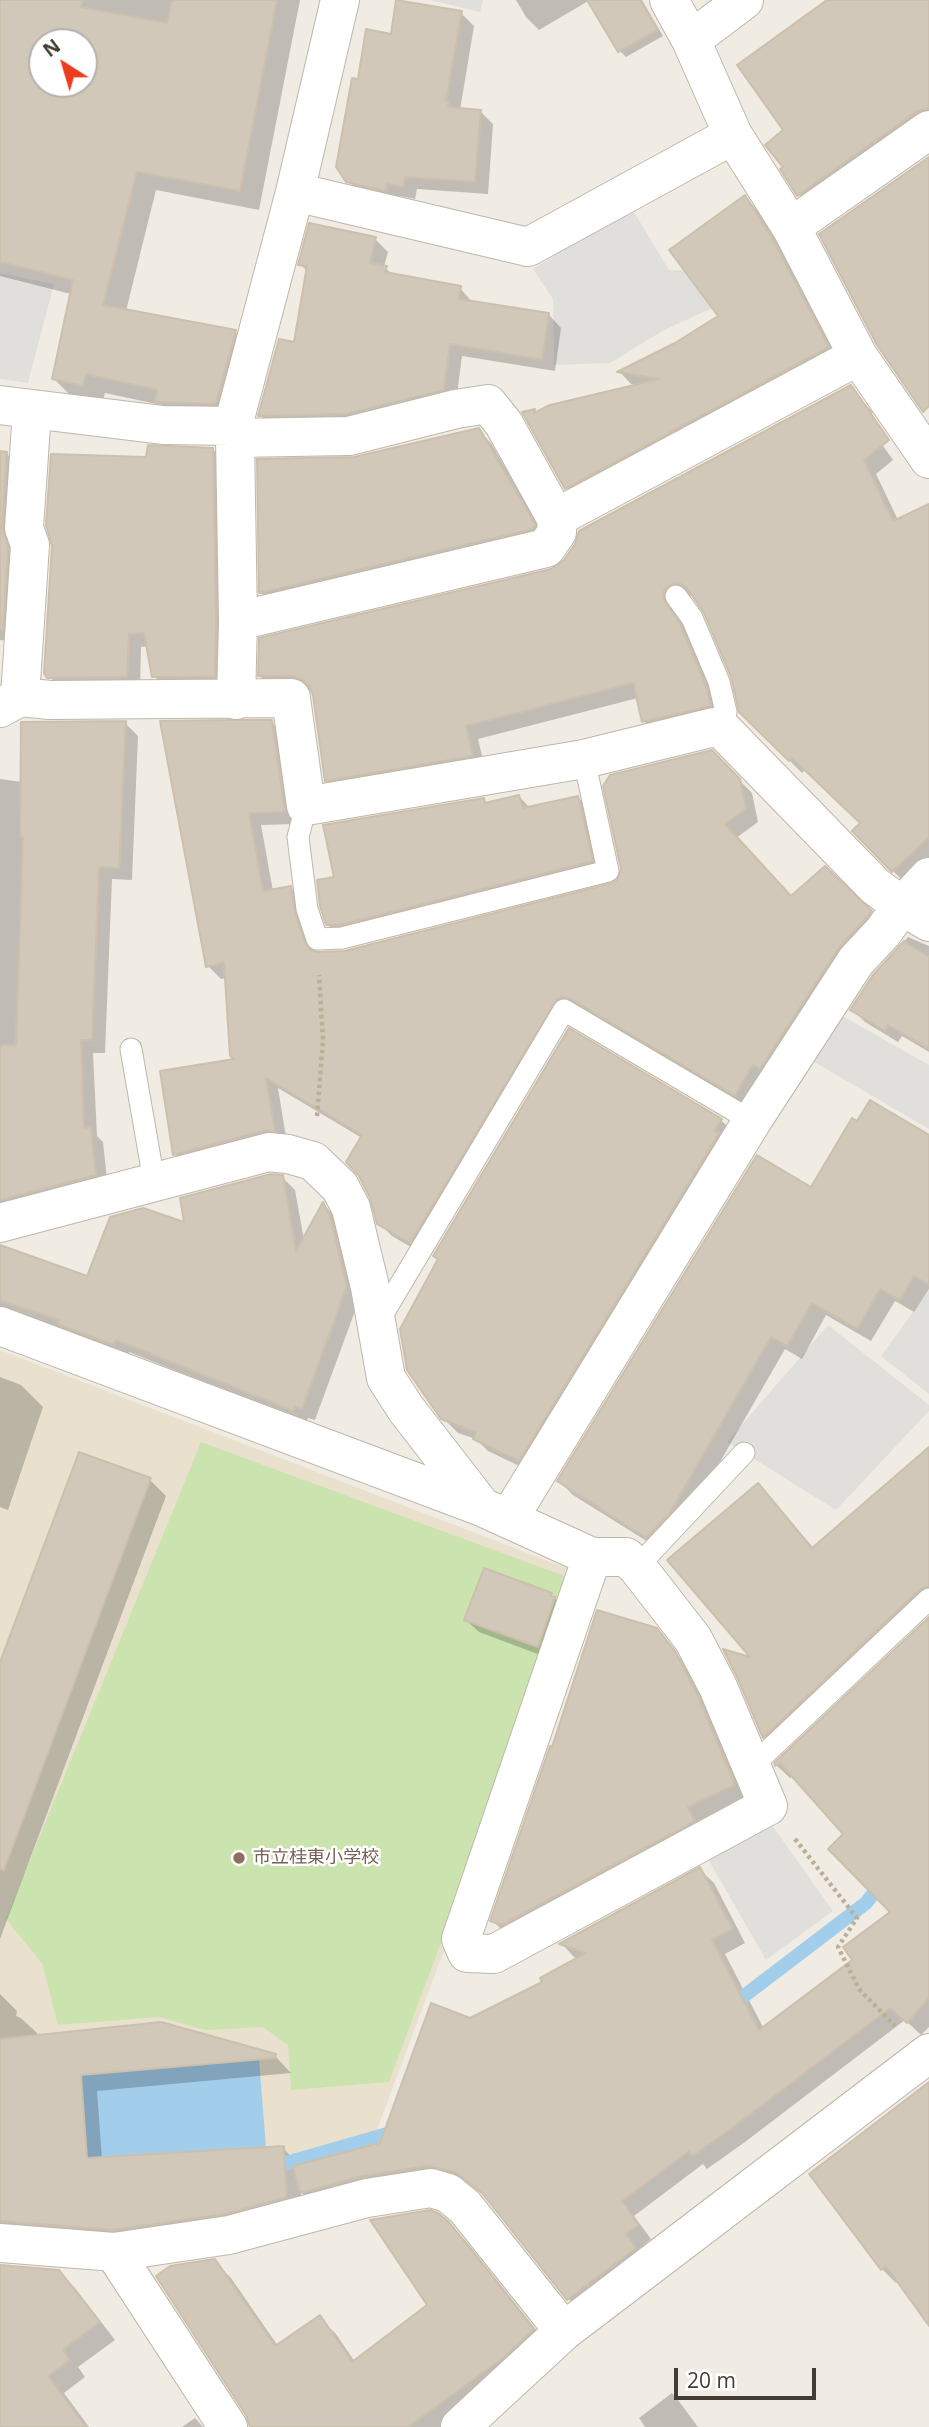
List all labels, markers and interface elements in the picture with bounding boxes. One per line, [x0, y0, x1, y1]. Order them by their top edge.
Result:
north arrow [28, 28, 98, 98]
text: N [38, 33, 66, 63]
place label: 市立桂東小学校 [253, 1847, 379, 1869]
marker: 市立桂東小学校 [231, 1850, 247, 1866]
scale bar [677, 2354, 819, 2398]
text: 20 m [687, 2366, 736, 2394]

